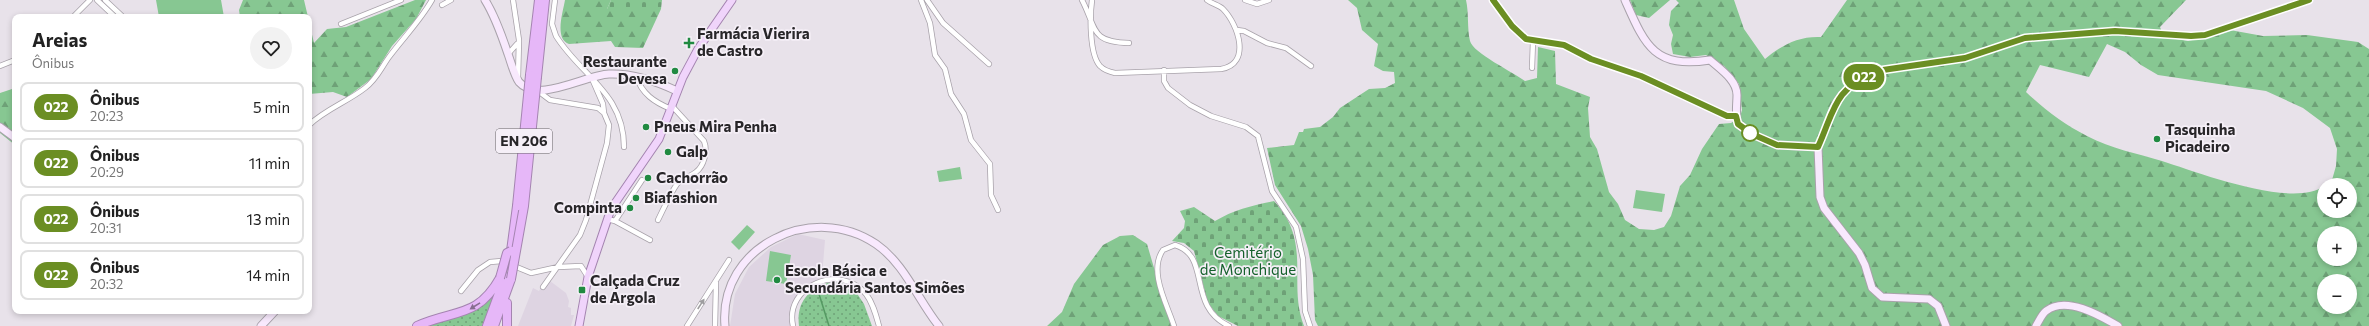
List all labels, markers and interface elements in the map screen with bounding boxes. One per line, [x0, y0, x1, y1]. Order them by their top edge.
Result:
place label: Farmácia Vierira de Castro [697, 24, 810, 59]
button: heart [250, 27, 292, 69]
text: Areias [32, 28, 87, 51]
marker: Farmácia Vierira de Castro [684, 38, 694, 48]
place label: Restaurante Devesa [583, 52, 667, 87]
text: Ônibus [32, 55, 74, 71]
line badge: 022 [1841, 64, 1887, 90]
marker: Restaurante Devesa [670, 66, 680, 76]
text: 022 [1851, 68, 1877, 85]
text: Ônibus [90, 90, 140, 108]
text: 022 [43, 98, 69, 115]
text: 5 min [253, 98, 290, 116]
text: 20:23 [90, 108, 123, 124]
place label: Pneus Mira Penha [654, 117, 777, 135]
place label: Tasquinha Picadeiro [2165, 120, 2235, 155]
marker: Pneus Mira Penha [641, 122, 651, 132]
unlabelled marker [1741, 124, 1759, 142]
road number: EN 206 [496, 129, 552, 153]
marker: Tasquinha Picadeiro [2152, 134, 2162, 144]
place label: Galp [676, 142, 708, 160]
text: Ônibus [90, 146, 140, 164]
marker: Galp [663, 147, 673, 157]
text: 022 [43, 154, 69, 171]
text: 11 min [249, 154, 290, 172]
text: 20:29 [90, 164, 124, 180]
place label: Cachorrão [656, 168, 728, 186]
marker: Cachorrão [643, 173, 653, 183]
map controls [2317, 178, 2357, 314]
button: locate [2317, 178, 2357, 218]
place label: Biafashion [644, 188, 717, 206]
marker: Biafashion [631, 193, 641, 203]
place label: Compinta [554, 198, 622, 216]
text: Ônibus [90, 202, 140, 220]
marker: Compinta [625, 203, 635, 213]
text: 022 [43, 210, 69, 227]
text: 13 min [247, 210, 290, 228]
text: 20:31 [90, 220, 122, 236]
button: + [2317, 226, 2357, 266]
park label: Cemitério de Monchique [1200, 243, 1296, 278]
text: Ônibus [90, 258, 140, 276]
place label: Escola Básica e Secundária Santos Simões [785, 261, 965, 296]
text: 022 [43, 266, 69, 283]
text: 14 min [246, 266, 290, 284]
place label: Calçada Cruz de Argola [590, 271, 680, 306]
button: − [2317, 274, 2357, 314]
marker: Escola Básica e Secundária Santos Simões [772, 275, 782, 285]
text: 20:32 [90, 276, 123, 292]
marker: Calçada Cruz de Argola [577, 285, 587, 295]
one-way arrow [697, 299, 705, 309]
one-way arrow [469, 303, 481, 310]

